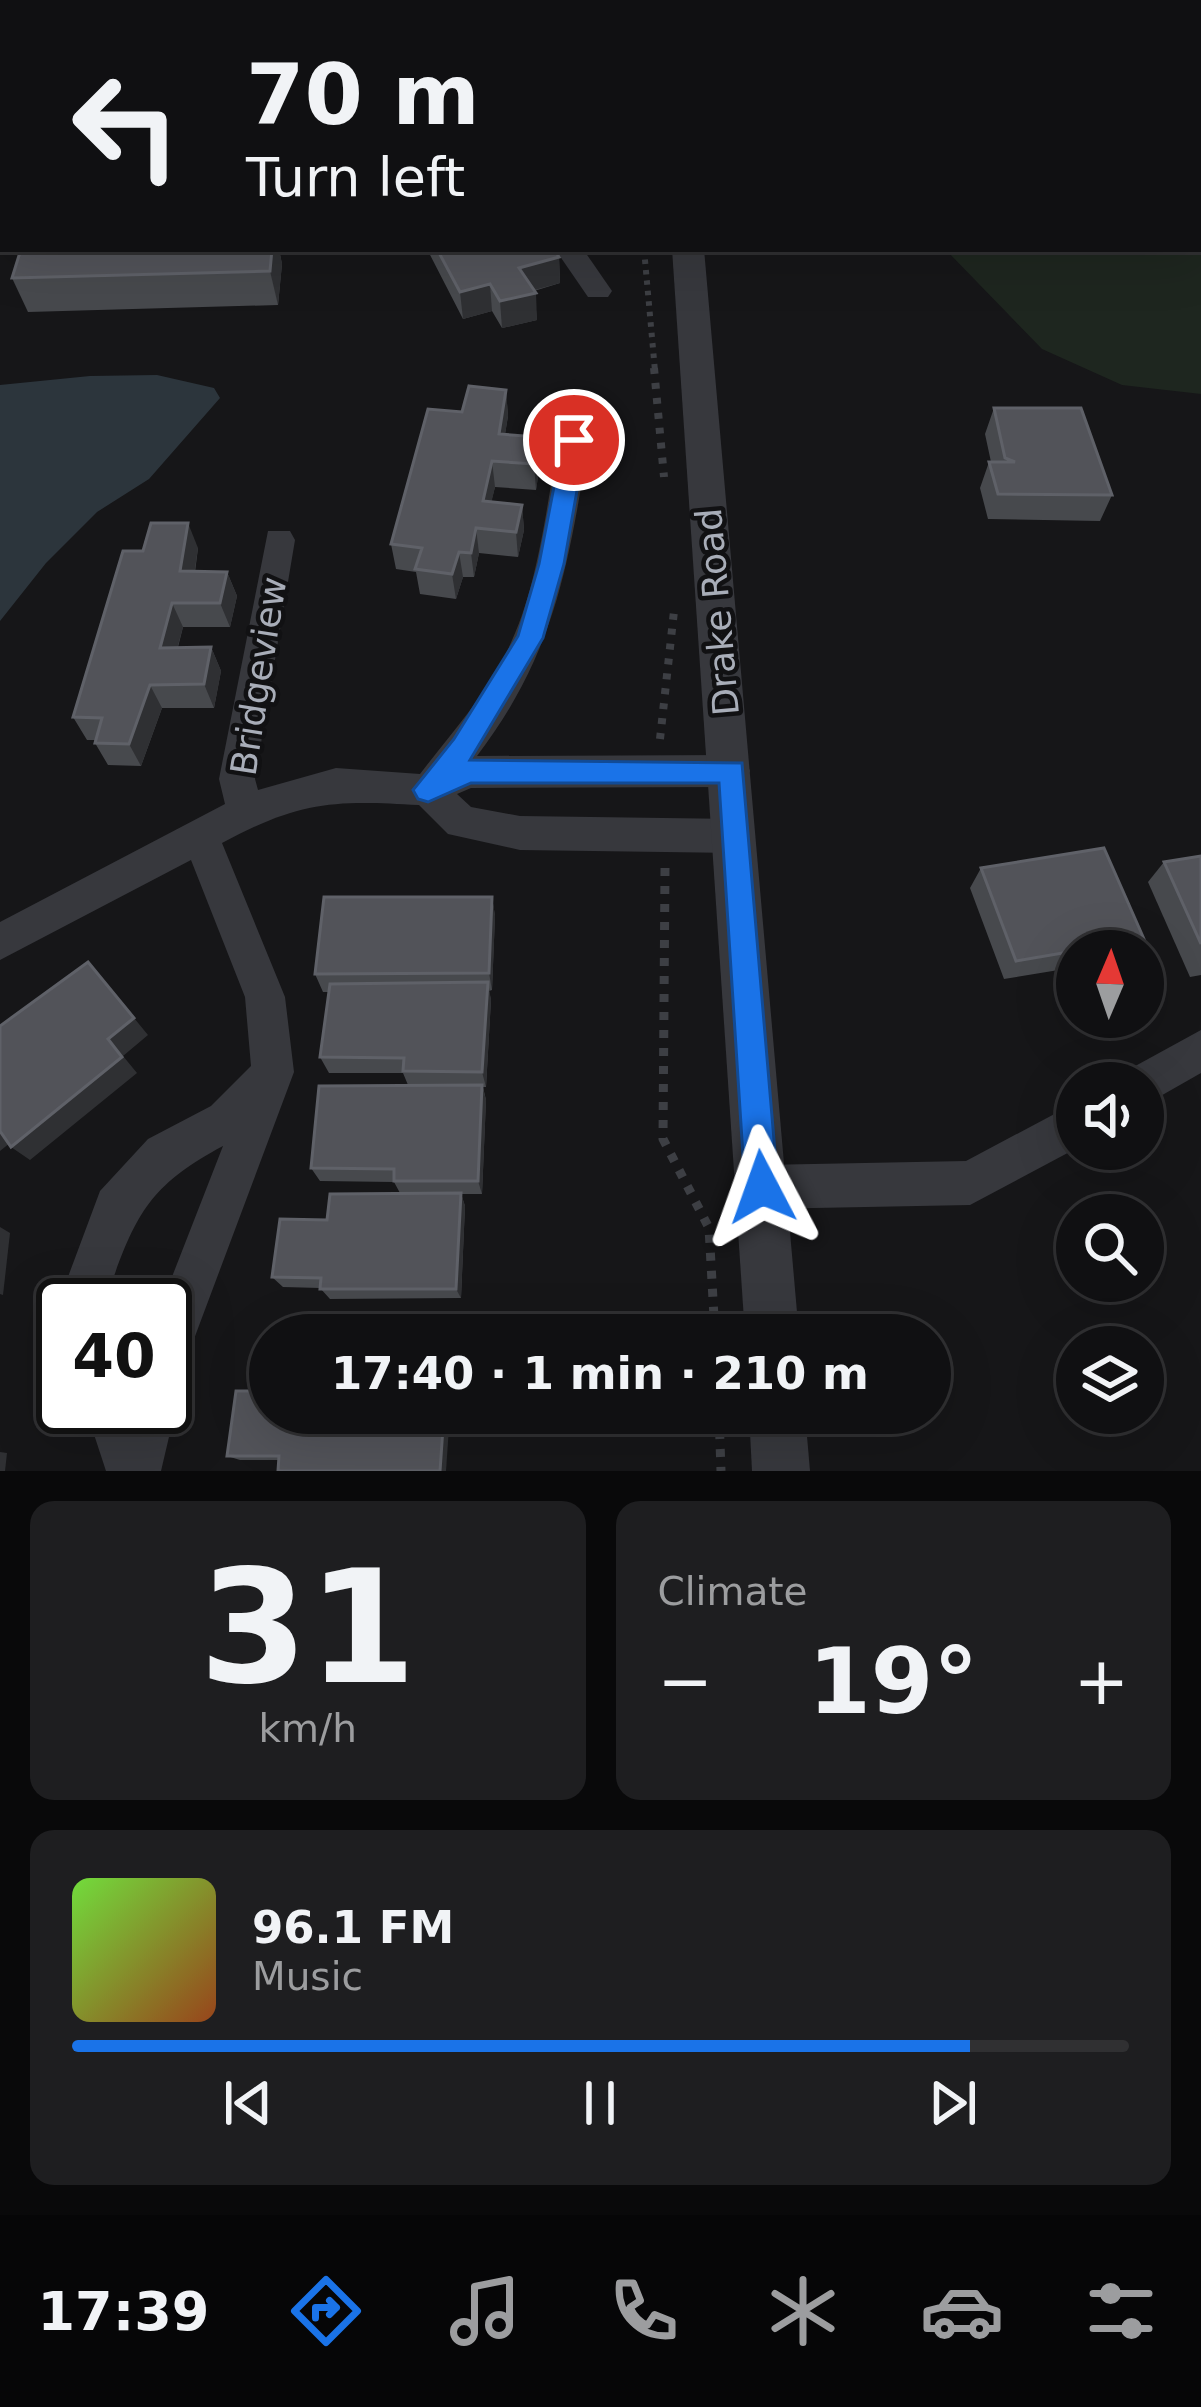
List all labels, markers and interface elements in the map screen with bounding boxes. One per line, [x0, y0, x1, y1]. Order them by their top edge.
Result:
text: 70 m [246, 46, 480, 144]
icon: left [48, 48, 204, 204]
text: Turn left [246, 146, 465, 209]
pin [523, 389, 625, 491]
icon: arrive [541, 407, 607, 473]
street label: Drake Road [688, 507, 747, 717]
street label: Bridgeview [223, 574, 294, 778]
north arrow [1056, 930, 1164, 1038]
map controls [1056, 930, 1164, 1434]
button: sound [1056, 1062, 1164, 1170]
position arrow [699, 1124, 825, 1250]
button: search [1056, 1194, 1164, 1302]
speed limit sign: 40 [36, 1278, 192, 1434]
button: layers [1056, 1326, 1164, 1434]
text: 17:40 · 1 min · 210 m [331, 1347, 869, 1400]
text: 31 [199, 1537, 416, 1719]
text: Climate [658, 1569, 808, 1614]
text: 19° [808, 1629, 978, 1734]
text: − [658, 1643, 713, 1720]
text: + [1074, 1643, 1129, 1720]
text: km/h [259, 1706, 357, 1751]
text: 96.1 FM [252, 1901, 454, 1954]
text: Music [252, 1954, 363, 1999]
icon: previous [215, 2070, 281, 2136]
icon: pause [567, 2070, 633, 2136]
icon: next [920, 2070, 986, 2136]
icon: directions [284, 2269, 368, 2353]
icon: music [443, 2269, 527, 2353]
icon: phone [602, 2269, 686, 2353]
icon: climate [761, 2269, 845, 2353]
icon: car [920, 2269, 1004, 2353]
icon: filters [1079, 2269, 1163, 2353]
text: 17:39 [38, 2280, 209, 2343]

